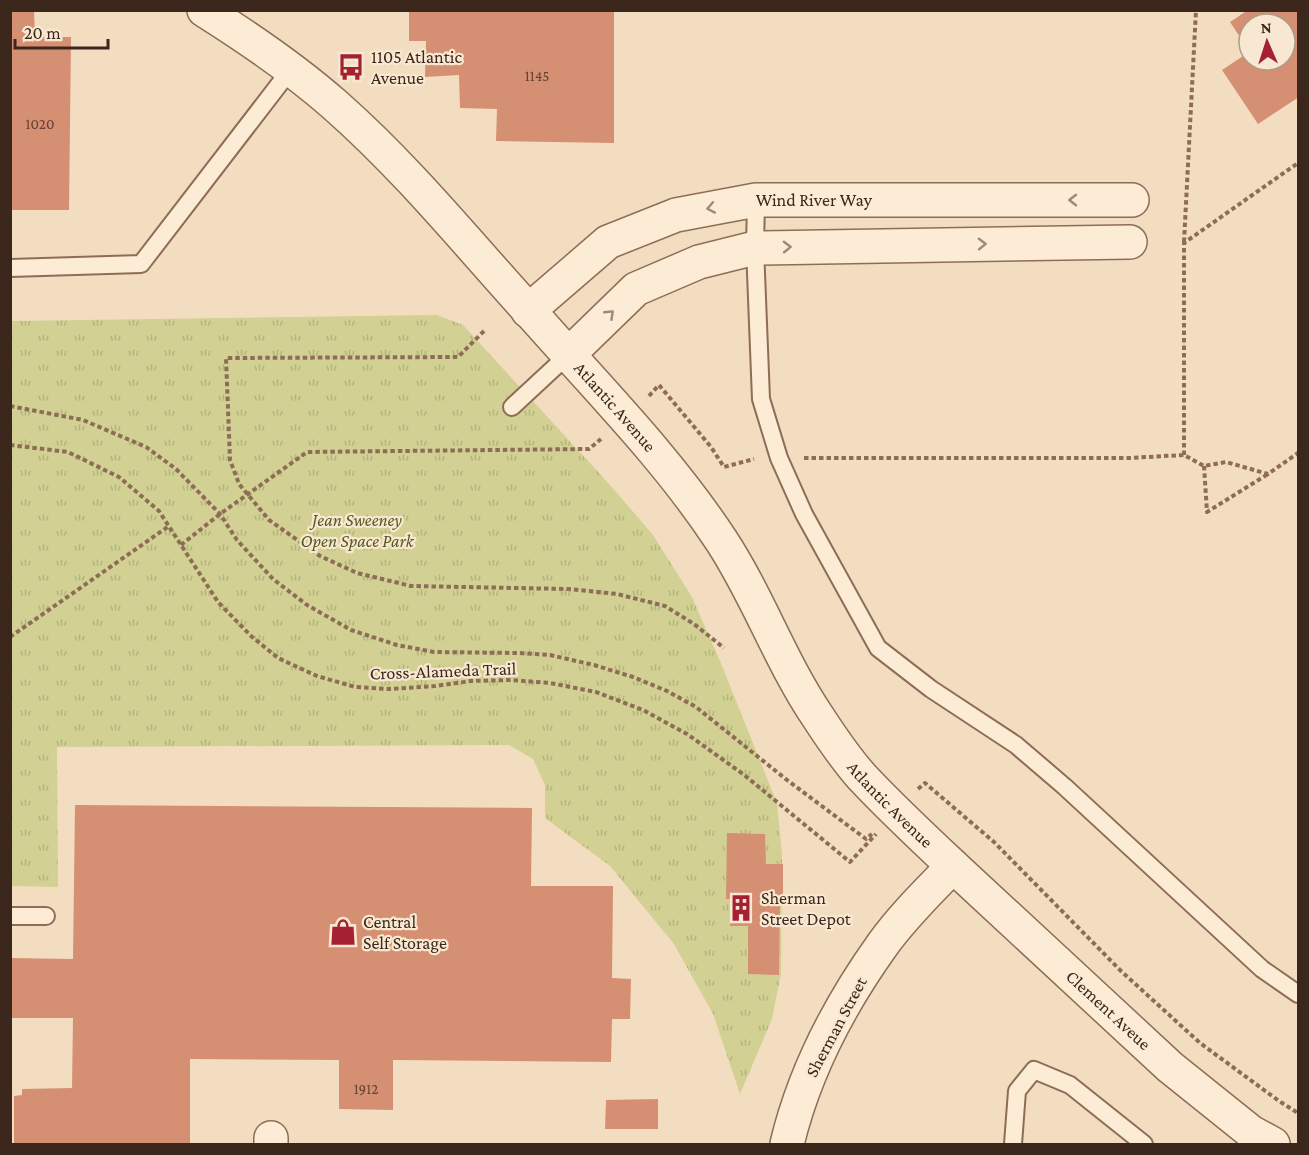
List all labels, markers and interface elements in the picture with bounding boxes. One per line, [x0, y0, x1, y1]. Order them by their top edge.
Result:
scale bar [15, 12, 108, 50]
north arrow [1237, 12, 1297, 72]
text: N [1260, 19, 1272, 36]
text: 20 m [24, 23, 61, 43]
place label: 1105 Atlantic Avenue [371, 47, 462, 88]
bus stop icon: 1105 Atlantic Avenue [336, 52, 366, 82]
house number: 1145 [525, 68, 549, 84]
house number: 1020 [26, 116, 54, 132]
street label: Wind River Way [756, 190, 873, 210]
one-way arrow [1069, 194, 1078, 206]
one-way arrow [707, 201, 717, 214]
one-way arrow [978, 238, 987, 250]
one-way arrow [783, 241, 792, 253]
one-way arrow [603, 311, 614, 322]
street label: Atlantic Avenue [570, 358, 660, 456]
park label: Jean Sweeney Open Space Park [300, 510, 415, 551]
street label: Cross-Alameda Trail [369, 658, 517, 684]
street label: Atlantic Avenue [843, 757, 937, 852]
place label: Sherman Street Depot [761, 888, 852, 929]
building icon: Sherman Street Depot [726, 893, 756, 923]
place label: Central Self Storage [363, 912, 447, 953]
shop icon: Central Self Storage [328, 917, 358, 947]
street label: Clement Aveue [1062, 966, 1155, 1054]
street label: Sherman Street [801, 973, 871, 1080]
house number: 1912 [354, 1081, 378, 1097]

